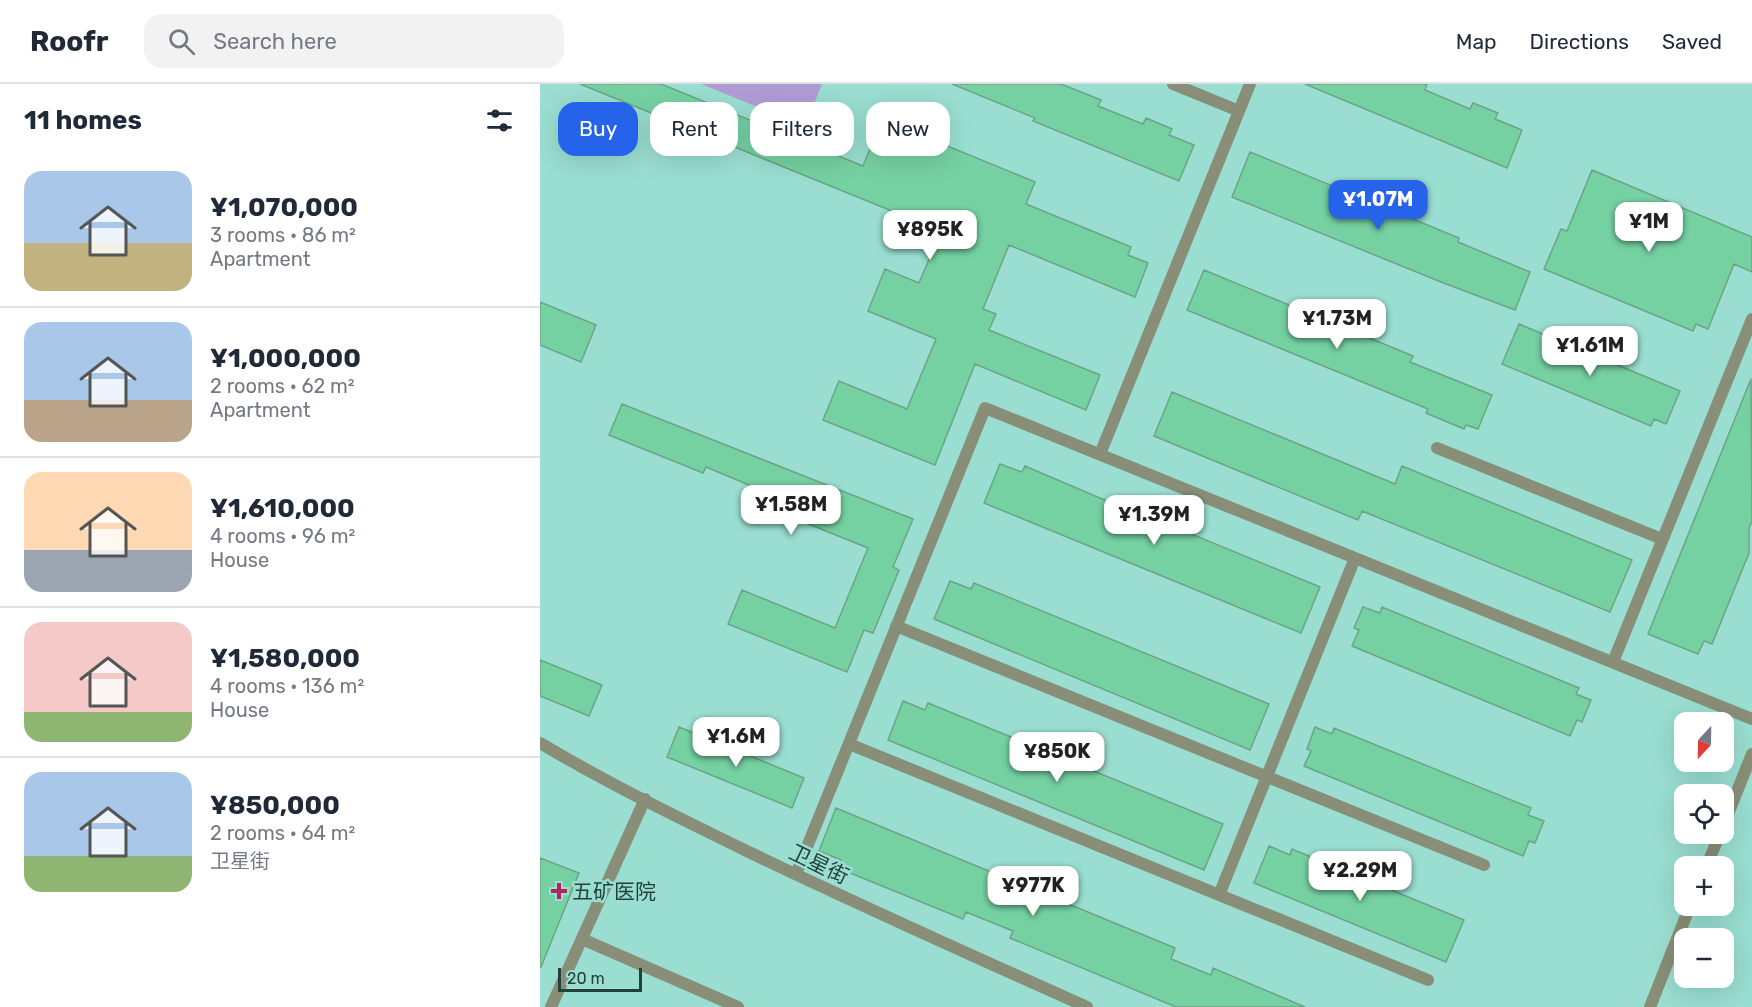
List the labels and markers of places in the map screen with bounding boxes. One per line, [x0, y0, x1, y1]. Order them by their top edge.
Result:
pin: ¥1.07M [1329, 180, 1427, 231]
pin: ¥1M [1620, 202, 1678, 253]
pin: ¥895K [888, 210, 972, 261]
pin: ¥1.73M [1288, 299, 1386, 350]
pin: ¥1.61M [1541, 326, 1639, 377]
pin: ¥1.58M [742, 485, 840, 536]
pin: ¥1.39M [1105, 495, 1203, 546]
pin: ¥1.6M [694, 717, 778, 768]
pin: ¥850K [1015, 732, 1099, 783]
pin: ¥2.29M [1311, 851, 1409, 902]
pin: ¥977K [991, 866, 1075, 917]
place label: 五矿医院 [572, 879, 656, 904]
marker: 五矿医院 [550, 882, 568, 900]

